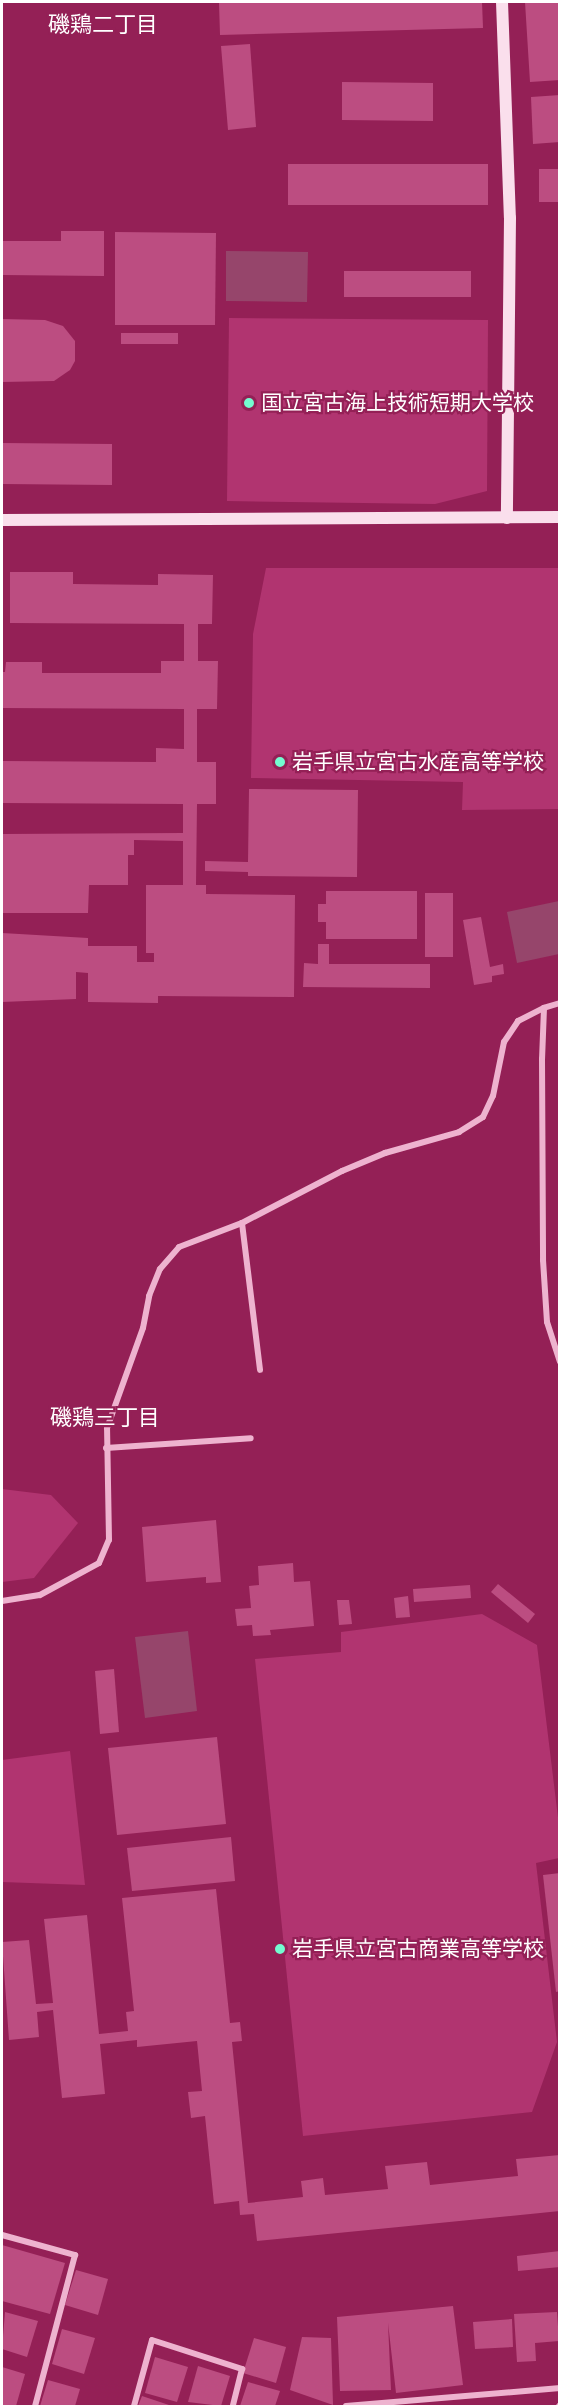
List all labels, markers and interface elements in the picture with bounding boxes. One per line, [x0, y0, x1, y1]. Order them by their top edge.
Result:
district label: 磯鶏二丁目 [48, 12, 158, 38]
place label: 国立宮古海上技術短期大学校 [261, 390, 534, 416]
marker: 国立宮古海上技術短期大学校 [242, 396, 256, 410]
place label: 岩手県立宮古水産高等学校 [292, 749, 544, 775]
marker: 岩手県立宮古水産高等学校 [273, 755, 287, 769]
district label: 磯鶏三丁目 [50, 1405, 160, 1431]
place label: 岩手県立宮古商業高等学校 [292, 1936, 544, 1962]
marker: 岩手県立宮古商業高等学校 [273, 1942, 287, 1956]

